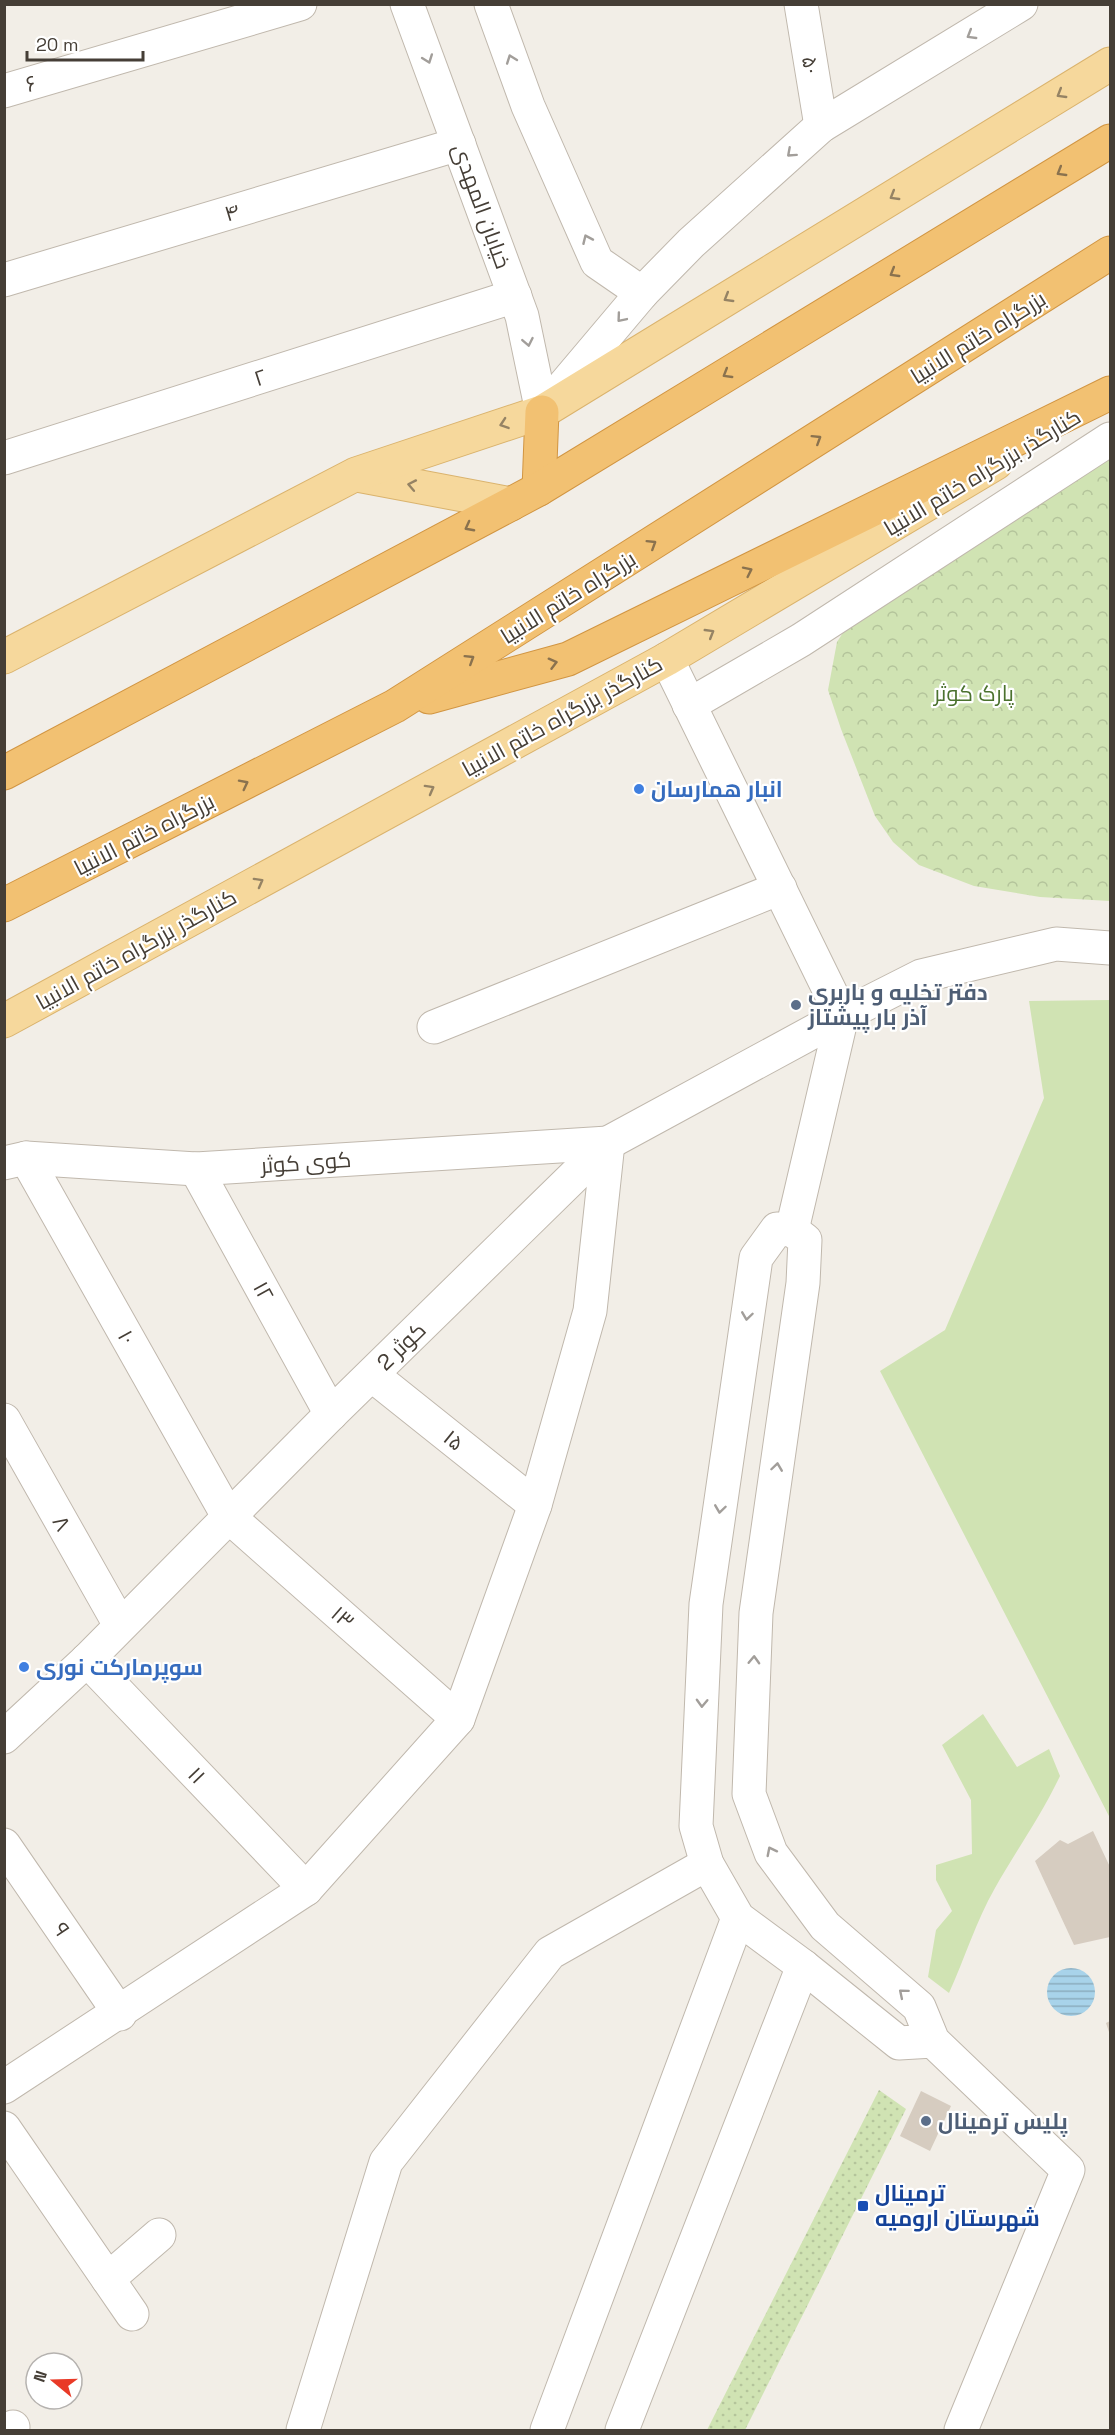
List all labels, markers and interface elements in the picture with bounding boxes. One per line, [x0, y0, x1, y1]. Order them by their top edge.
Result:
scale bar [27, 24, 142, 62]
one-way arrow [967, 27, 977, 39]
text: 20 m [36, 33, 79, 56]
one-way arrow [420, 54, 433, 64]
street label: ۵۰ [796, 54, 826, 76]
one-way arrow [506, 55, 518, 66]
street label: ۶ [22, 68, 40, 98]
one-way arrow [1057, 87, 1067, 99]
street label: خیابان المهدی [446, 140, 518, 272]
one-way arrow [787, 146, 798, 157]
one-way arrow [1056, 164, 1067, 175]
one-way arrow [890, 189, 900, 201]
street label: ۴ [221, 196, 243, 228]
one-way arrow [582, 234, 594, 245]
one-way arrow [890, 266, 900, 278]
street label: بزرگراه خاتم الانبیا [905, 284, 1052, 391]
one-way arrow [724, 290, 734, 302]
one-way arrow [617, 311, 628, 322]
one-way arrow [521, 337, 534, 347]
street label: ۲ [250, 362, 270, 392]
one-way arrow [723, 367, 733, 379]
street label: کنارگذر بزرگراه خاتم الانبیا [878, 402, 1087, 544]
one-way arrow [499, 417, 510, 430]
one-way arrow [811, 435, 821, 447]
one-way arrow [408, 479, 418, 492]
one-way arrow [465, 520, 475, 531]
one-way arrow [646, 539, 656, 551]
street label: بزرگراه خاتم الانبیا [495, 544, 642, 651]
one-way arrow [742, 566, 753, 578]
one-way arrow [704, 629, 714, 640]
street label: کنارگذر بزرگراه خاتم الانبیا [457, 649, 668, 784]
one-way arrow [464, 655, 474, 667]
one-way arrow [548, 658, 558, 671]
park label: پارک کوثر [932, 679, 1014, 708]
place label: انبار همارسان [651, 775, 783, 803]
one-way arrow [237, 779, 248, 791]
marker: انبار همارسان [632, 782, 646, 796]
one-way arrow [423, 784, 434, 796]
street label: بزرگراه خاتم الانبیا [69, 787, 220, 883]
one-way arrow [252, 878, 263, 889]
street label: کنارگذر بزرگراه خاتم الانبیا [31, 882, 242, 1017]
place label: دفتر تخلیه و باربری آذر بار پیشتاز [807, 978, 988, 1033]
marker: دفتر تخلیه و باربری آذر بار پیشتاز [789, 998, 803, 1012]
street label: کوی کوثر [258, 1145, 352, 1179]
street label: ۱۲ [247, 1276, 281, 1306]
one-way arrow [742, 1311, 754, 1321]
street label: کوثر 2 [370, 1316, 432, 1376]
street label: ۱۰ [112, 1325, 142, 1349]
street label: ۱۵ [438, 1423, 470, 1457]
one-way arrow [770, 1462, 782, 1472]
one-way arrow [714, 1504, 726, 1514]
street label: ۸ [46, 1510, 78, 1536]
street label: ۱۳ [326, 1599, 360, 1635]
place label: سوپرمارکت نوری [36, 1653, 203, 1683]
one-way arrow [747, 1656, 760, 1665]
marker: سوپرمارکت نوری [17, 1660, 31, 1674]
one-way arrow [695, 1698, 708, 1707]
street label: ۱۱ [182, 1760, 212, 1790]
one-way arrow [767, 1847, 778, 1857]
street label: ۹ [47, 1916, 77, 1942]
one-way arrow [899, 1989, 910, 2000]
place label: پلیس ترمینال [938, 2107, 1068, 2137]
marker: پلیس ترمینال [919, 2114, 933, 2128]
place label: ترمینال شهرستان ارومیه [875, 2179, 1040, 2232]
marker: ترمینال شهرستان ارومیه [856, 2199, 870, 2213]
north arrow [24, 2351, 84, 2411]
text: N [29, 2368, 52, 2385]

